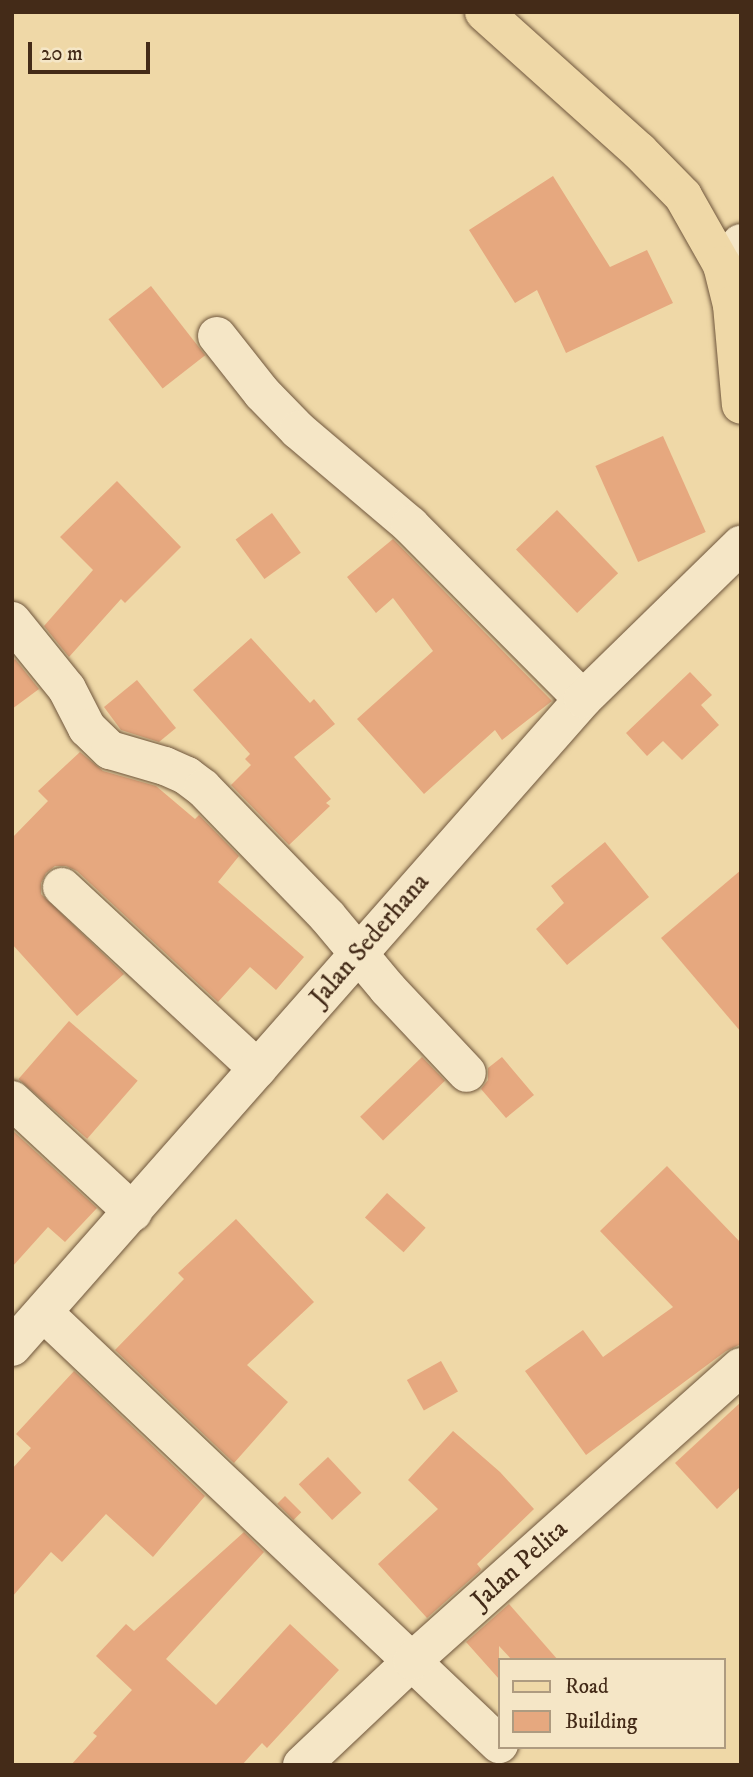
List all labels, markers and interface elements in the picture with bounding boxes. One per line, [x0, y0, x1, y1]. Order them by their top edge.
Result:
scale bar [32, 28, 154, 72]
text: 20 m [41, 41, 83, 67]
street label: Jalan Sederhana [304, 867, 436, 1013]
street label: Jalan Pelita [466, 1514, 574, 1616]
legend [498, 1658, 725, 1749]
text: Road [565, 1674, 609, 1700]
text: Building [565, 1709, 637, 1735]

